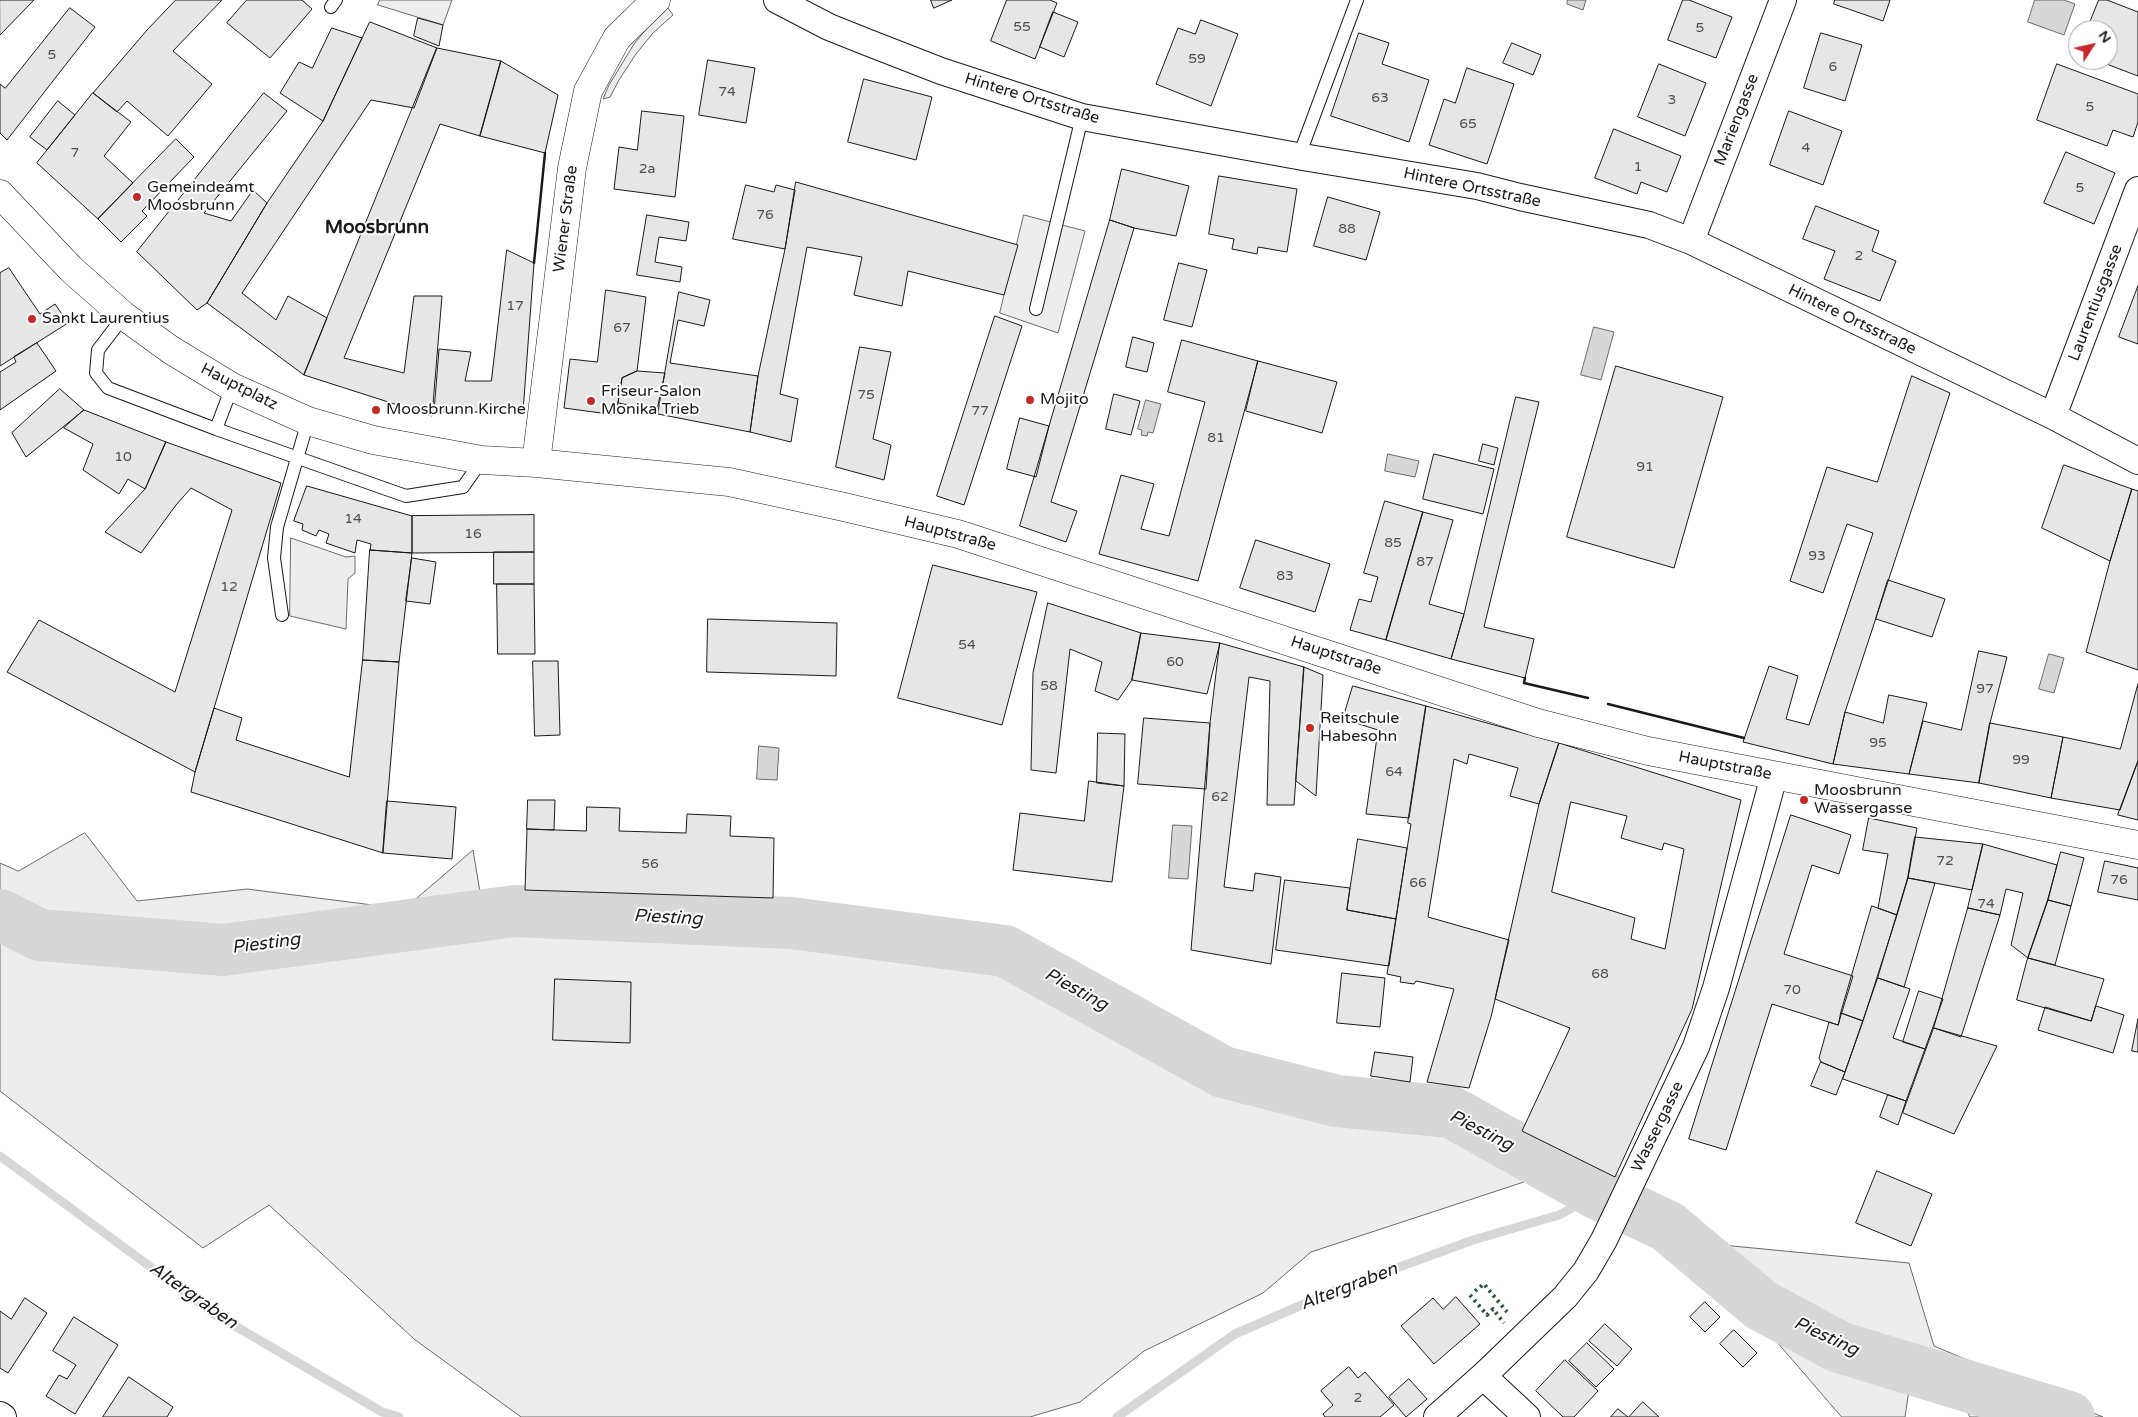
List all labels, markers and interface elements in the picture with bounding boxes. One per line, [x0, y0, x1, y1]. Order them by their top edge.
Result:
house number: 55 [1013, 19, 1031, 35]
house number: 5 [1696, 20, 1704, 36]
north arrow [2068, 20, 2118, 70]
text: N [2095, 27, 2115, 46]
house number: 5 [48, 47, 56, 63]
house number: 59 [1188, 51, 1206, 67]
house number: 6 [1829, 59, 1837, 75]
street label: Hintere Ortsstraße [962, 69, 1102, 129]
street label: Mariengasse [1711, 71, 1763, 169]
house number: 74 [718, 84, 736, 100]
house number: 63 [1371, 90, 1389, 106]
house number: 3 [1668, 92, 1676, 108]
house number: 5 [2086, 99, 2094, 115]
house number: 65 [1459, 116, 1477, 132]
house number: 4 [1802, 140, 1810, 156]
house number: 7 [71, 145, 79, 161]
house number: 1 [1634, 159, 1642, 175]
house number: 2a [639, 161, 655, 177]
street label: Wiener Straße [550, 164, 582, 274]
street label: Hintere Ortsstraße [1402, 164, 1542, 212]
place label: Gemeindeamt Moosbrunn [147, 178, 254, 216]
house number: 5 [2076, 180, 2084, 196]
marker: Gemeindeamt Moosbrunn [131, 191, 143, 203]
house number: 76 [756, 207, 774, 223]
district label: Moosbrunn [325, 217, 429, 239]
house number: 88 [1338, 221, 1356, 237]
street label: Laurentiusgasse [2065, 242, 2127, 364]
house number: 2 [1855, 248, 1863, 264]
street label: Hintere Ortsstraße [1785, 281, 1919, 359]
house number: 17 [506, 298, 524, 314]
place label: Sankt Laurentius [42, 309, 169, 329]
marker: Sankt Laurentius [26, 313, 38, 325]
house number: 67 [613, 320, 631, 336]
street label: Hauptplatz [197, 359, 281, 415]
place label: Friseur-Salon Monika Trieb [601, 382, 702, 420]
house number: 75 [857, 387, 875, 403]
place label: Mojito [1040, 390, 1089, 410]
marker: Mojito [1024, 394, 1036, 406]
marker: Friseur-Salon Monika Trieb [585, 395, 597, 407]
place label: Moosbrunn Kirche [386, 400, 526, 420]
house number: 77 [971, 403, 989, 419]
marker: Moosbrunn Kirche [370, 404, 382, 416]
house number: 81 [1207, 430, 1225, 446]
house number: 10 [114, 449, 132, 465]
house number: 91 [1636, 459, 1654, 475]
house number: 14 [344, 511, 362, 527]
street label: Hauptstraße [902, 512, 998, 556]
house number: 16 [464, 526, 482, 542]
house number: 85 [1384, 535, 1402, 551]
house number: 93 [1808, 548, 1826, 564]
house number: 87 [1416, 554, 1434, 570]
house number: 83 [1276, 568, 1294, 584]
house number: 12 [220, 579, 238, 595]
street label: Hauptstraße [1288, 632, 1384, 680]
house number: 54 [958, 637, 976, 653]
house number: 60 [1166, 654, 1184, 670]
house number: 58 [1040, 678, 1058, 694]
house number: 97 [1976, 681, 1994, 697]
place label: Reitschule Habesohn [1320, 709, 1399, 747]
marker: Reitschule Habesohn [1304, 722, 1316, 734]
house number: 95 [1869, 735, 1887, 751]
street label: Hauptstraße [1677, 748, 1773, 784]
house number: 99 [2012, 752, 2030, 768]
house number: 64 [1385, 764, 1403, 780]
place label: Moosbrunn Wassergasse [1814, 781, 1912, 819]
house number: 62 [1211, 789, 1229, 805]
marker: Moosbrunn Wassergasse [1798, 794, 1810, 806]
house number: 72 [1936, 853, 1954, 869]
house number: 56 [641, 856, 659, 872]
house number: 76 [2110, 872, 2128, 888]
house number: 66 [1409, 875, 1427, 891]
house number: 74 [1977, 896, 1995, 912]
water label: Piesting [633, 905, 703, 931]
water label: Piesting [231, 929, 301, 959]
water label: Piesting [1041, 964, 1111, 1016]
house number: 68 [1591, 966, 1609, 982]
house number: 70 [1783, 982, 1801, 998]
street label: Wassergasse [1628, 1079, 1688, 1175]
water label: Piesting [1445, 1106, 1517, 1156]
water label: Altergraben [145, 1258, 241, 1334]
water label: Altergraben [1297, 1259, 1401, 1315]
water label: Piesting [1790, 1313, 1862, 1361]
house number: 2 [1354, 1390, 1362, 1406]

